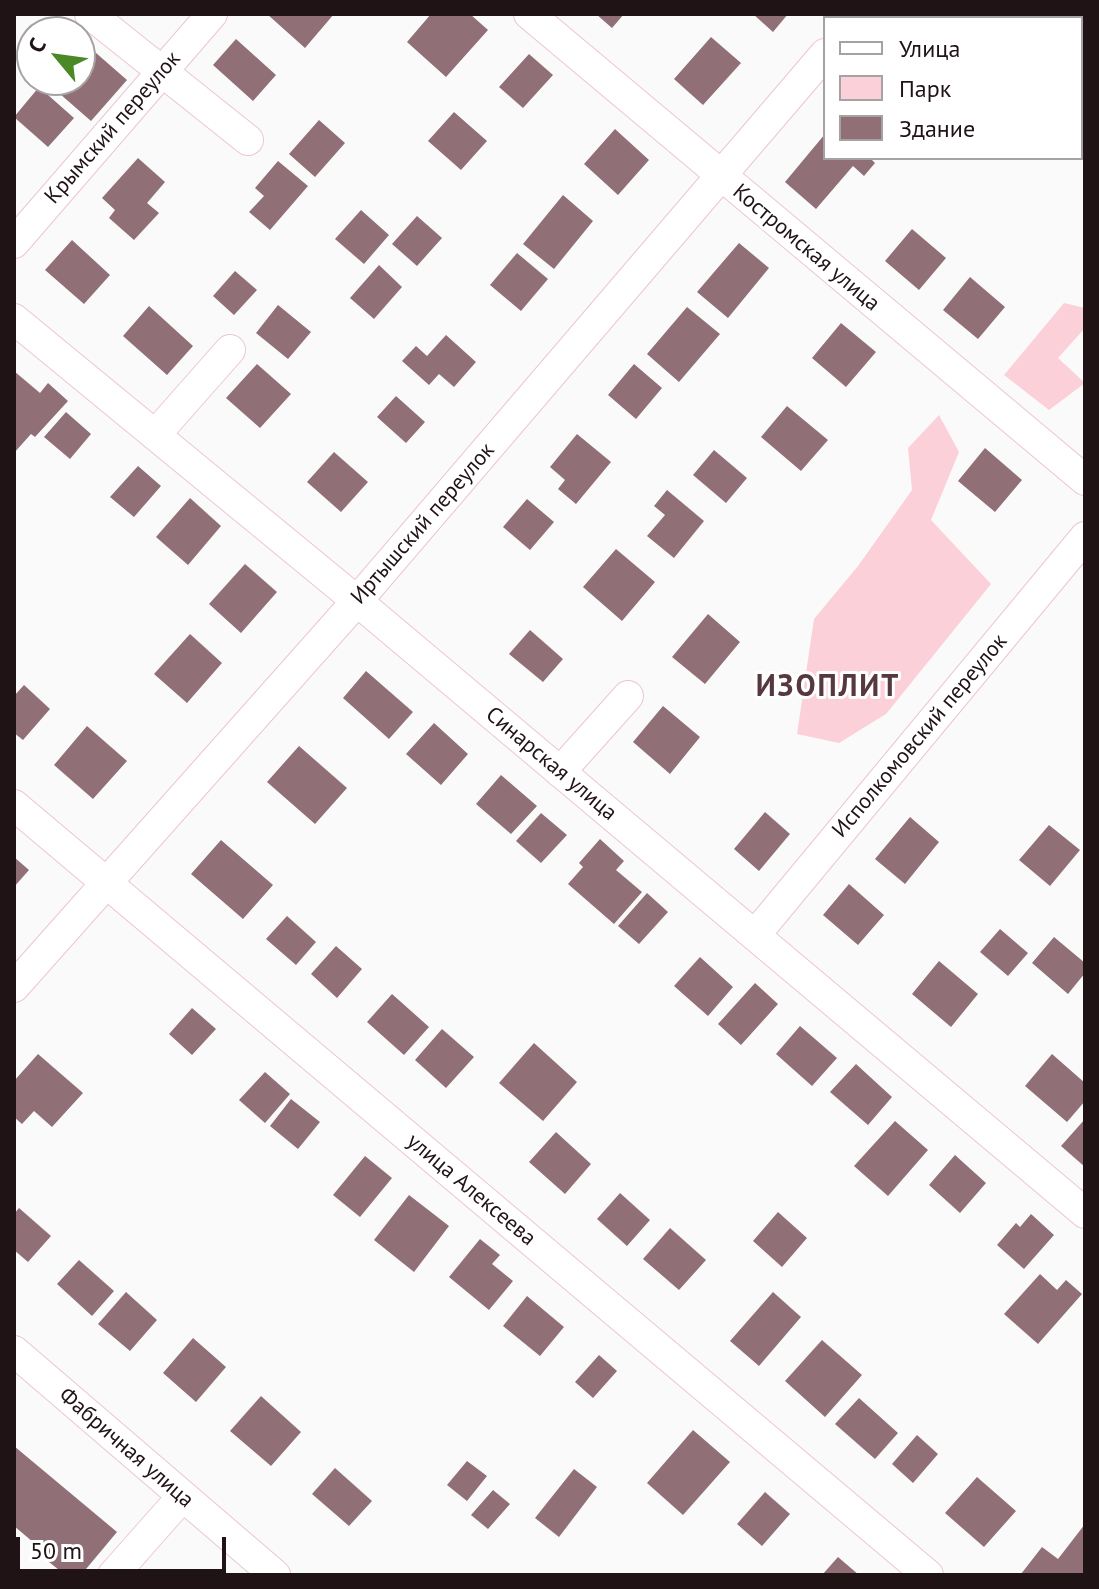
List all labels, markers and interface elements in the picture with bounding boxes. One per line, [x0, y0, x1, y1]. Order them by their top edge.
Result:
north arrow [16, 16, 96, 96]
legend [823, 16, 1083, 160]
text: С [22, 33, 52, 58]
text: Улица [899, 33, 960, 64]
street label: Крымский переулок [40, 46, 186, 210]
text: Парк [899, 73, 951, 104]
text: Здание [899, 113, 975, 144]
street label: Костромская улица [727, 179, 885, 317]
street label: Иртышский переулок [346, 438, 500, 610]
street label: Исполкомовский переулок [827, 629, 1013, 843]
district label: ИЗОПЛИТ [756, 669, 900, 705]
street label: Синарская улица [480, 702, 622, 826]
street label: улица Алексеева [401, 1128, 541, 1252]
street label: Фабричная улица [53, 1382, 199, 1514]
scale bar [20, 1521, 230, 1571]
text: 50 m [30, 1535, 82, 1566]

